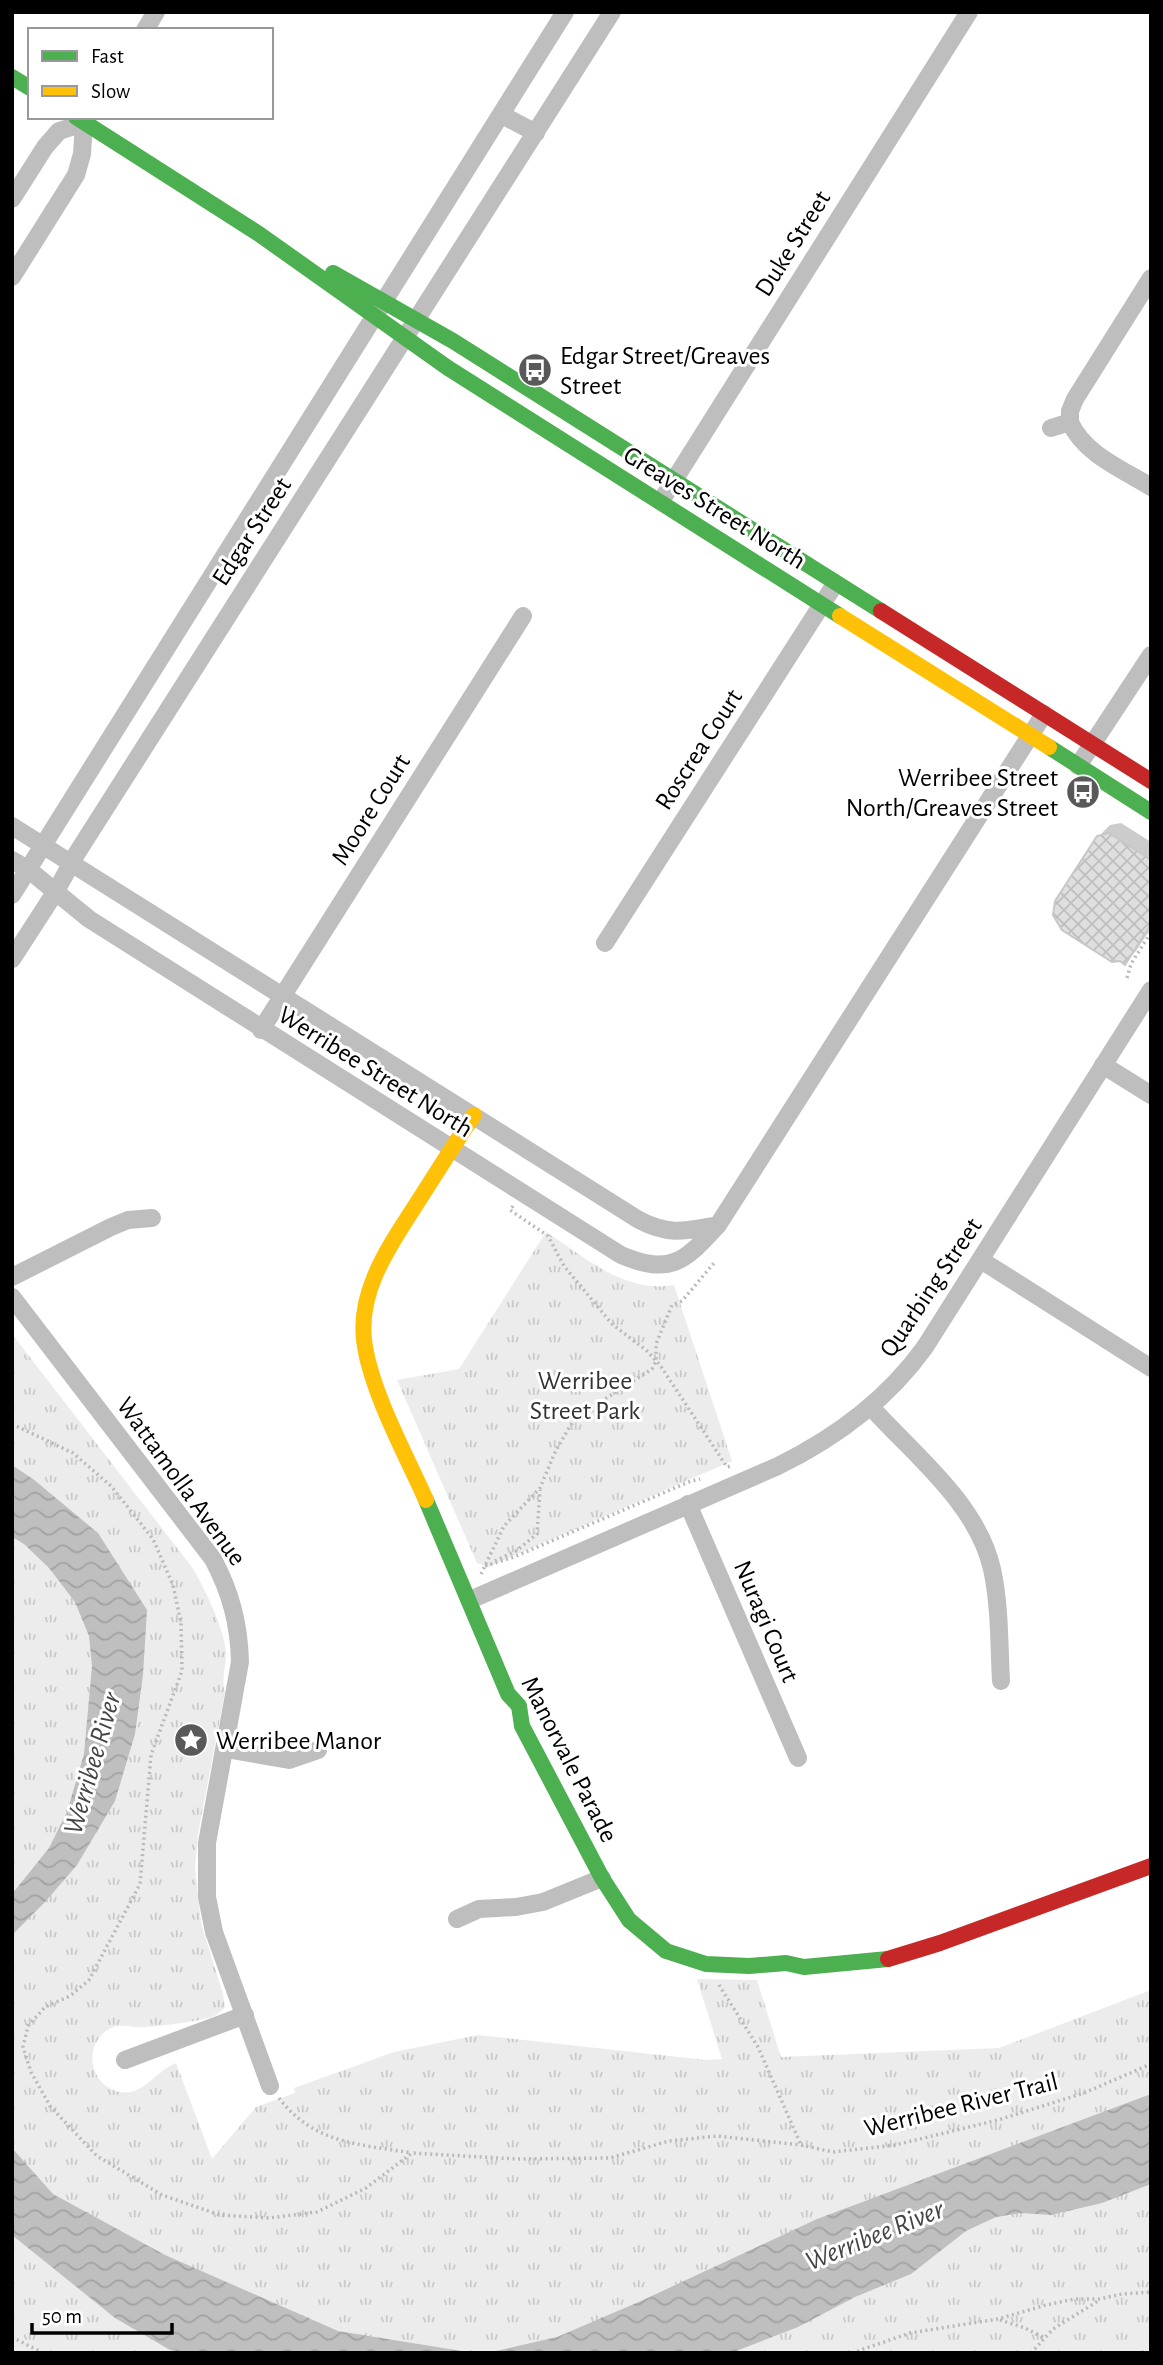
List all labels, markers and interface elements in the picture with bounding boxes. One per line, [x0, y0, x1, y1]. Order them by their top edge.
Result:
legend [28, 28, 273, 119]
text: Fast [91, 46, 124, 67]
text: Slow [91, 81, 130, 102]
street label: Duke Street [750, 186, 835, 301]
place label: Edgar Street/Greaves Street [560, 343, 770, 399]
bus stop icon: Edgar Street/Greaves Street [516, 351, 554, 389]
street label: Greaves Street North [619, 441, 810, 574]
street label: Edgar Street [207, 473, 296, 590]
street label: Roscrea Court [650, 685, 747, 814]
street label: Moore Court [327, 749, 415, 870]
place label: Werribee Street North/Greaves Street [846, 765, 1058, 821]
bus stop icon: Werribee Street North/Greaves Street [1064, 773, 1102, 811]
street label: Werribee Street North [274, 1001, 477, 1142]
street label: Quarbing Street [875, 1213, 987, 1362]
park label: Werribee Street Park [530, 1368, 640, 1424]
street label: Wattamolla Avenue [112, 1393, 251, 1570]
street label: Nuragi Court [729, 1557, 803, 1686]
street label: Manorvale Parade [516, 1672, 622, 1846]
water label: Werribee River [59, 1689, 127, 1838]
place icon: Werribee Manor [172, 1721, 210, 1759]
place label: Werribee Manor [216, 1728, 382, 1754]
street label: Werribee River Trail [862, 2068, 1061, 2142]
water label: Werribee River [802, 2195, 949, 2276]
scale bar [32, 2292, 172, 2336]
text: 50 m [42, 2306, 82, 2327]

